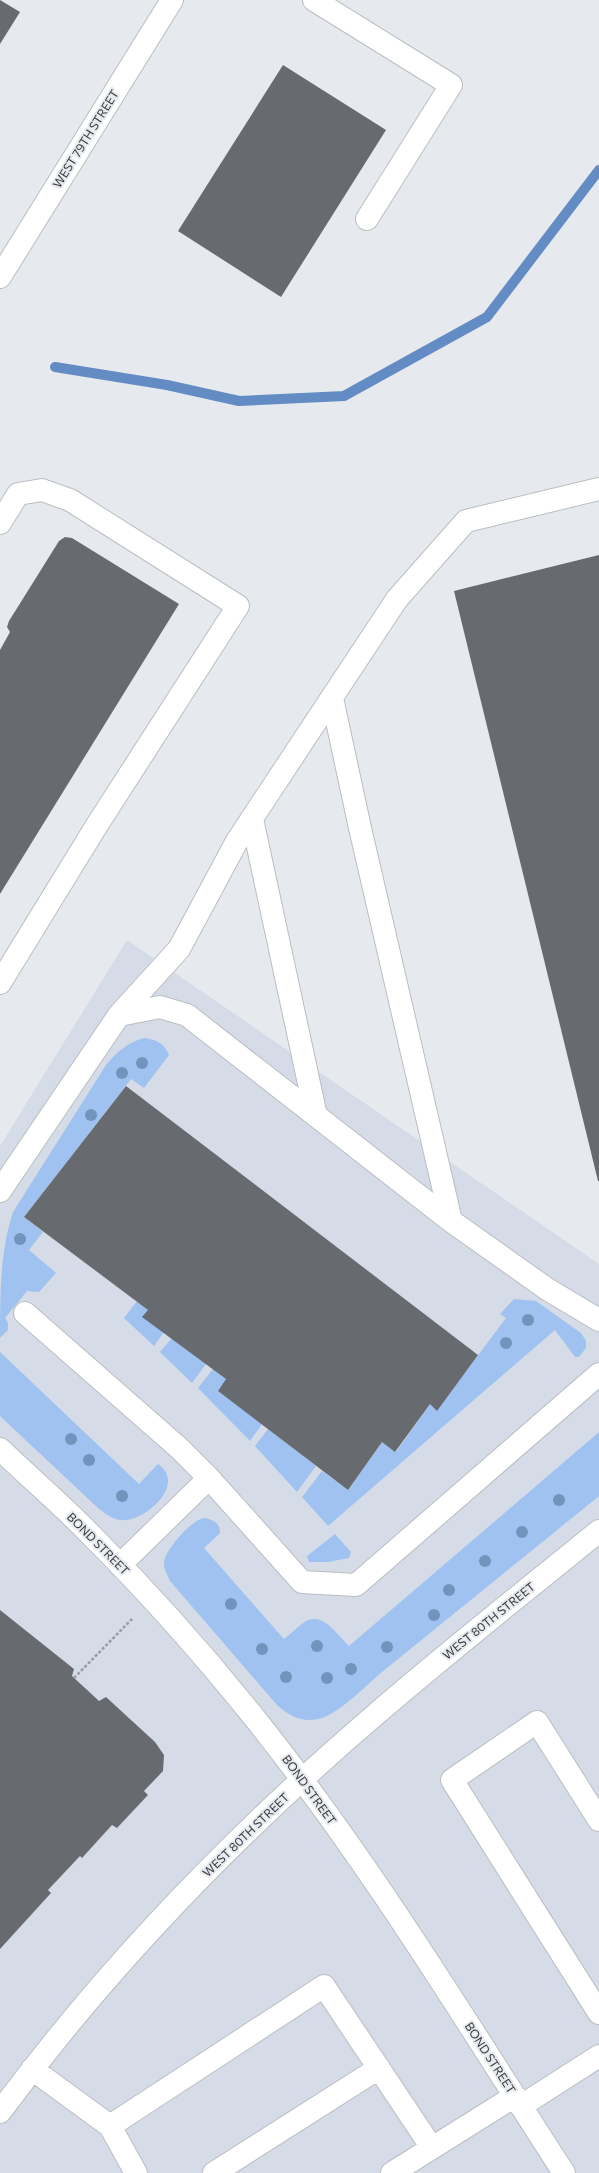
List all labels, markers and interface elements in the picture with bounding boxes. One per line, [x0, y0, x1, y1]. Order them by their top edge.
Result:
street label: WEST 79TH STREET [49, 87, 121, 190]
street label: BOND STREET [65, 1509, 133, 1578]
street label: WEST 80TH STREET [439, 1579, 538, 1662]
street label: BOND STREET [280, 1752, 340, 1827]
street label: WEST 80TH STREET [199, 1789, 292, 1879]
street label: BOND STREET [463, 2019, 519, 2096]

